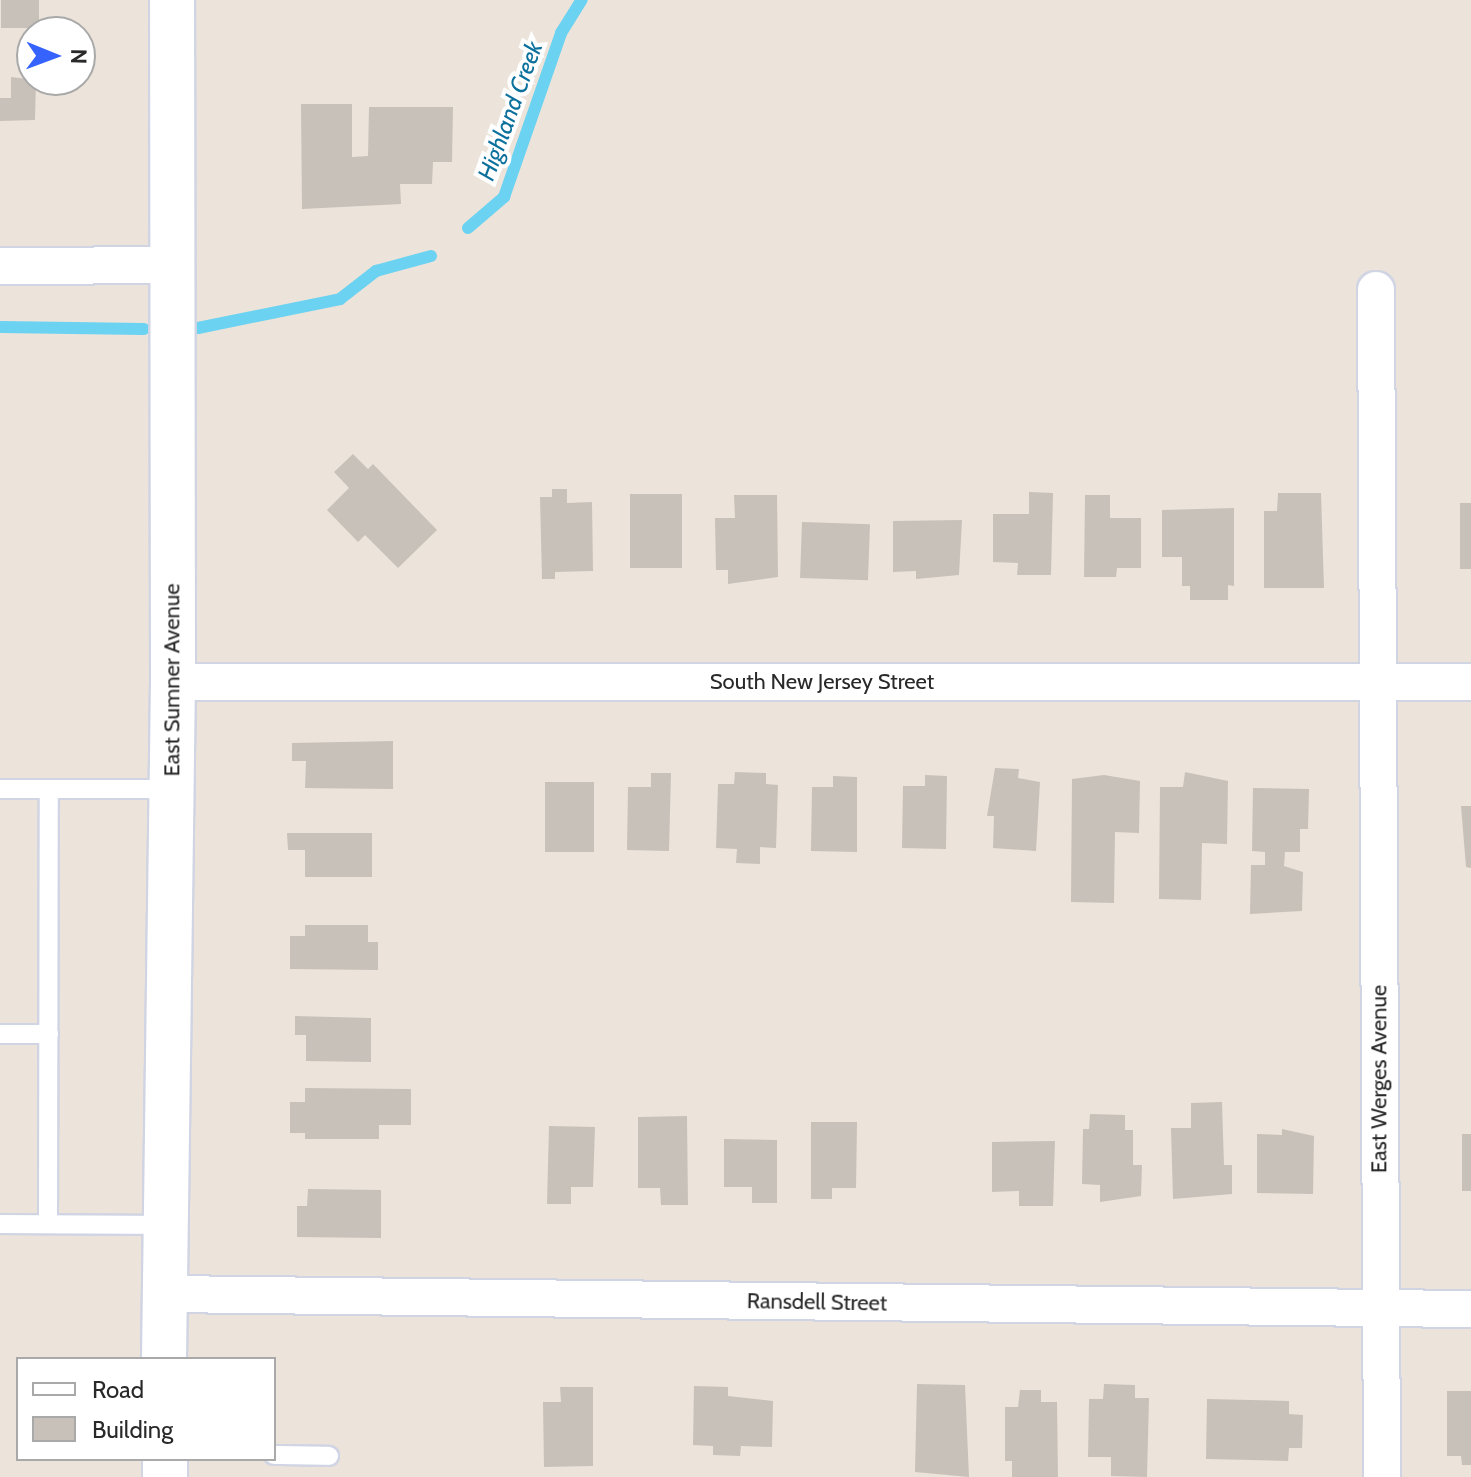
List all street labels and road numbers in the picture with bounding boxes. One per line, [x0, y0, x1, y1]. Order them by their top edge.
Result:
street label: East Sumner Avenue [159, 584, 185, 776]
street label: South New Jersey Street [710, 669, 934, 695]
street label: East Werges Avenue [1366, 985, 1392, 1173]
street label: Ransdell Street [747, 1288, 887, 1316]

